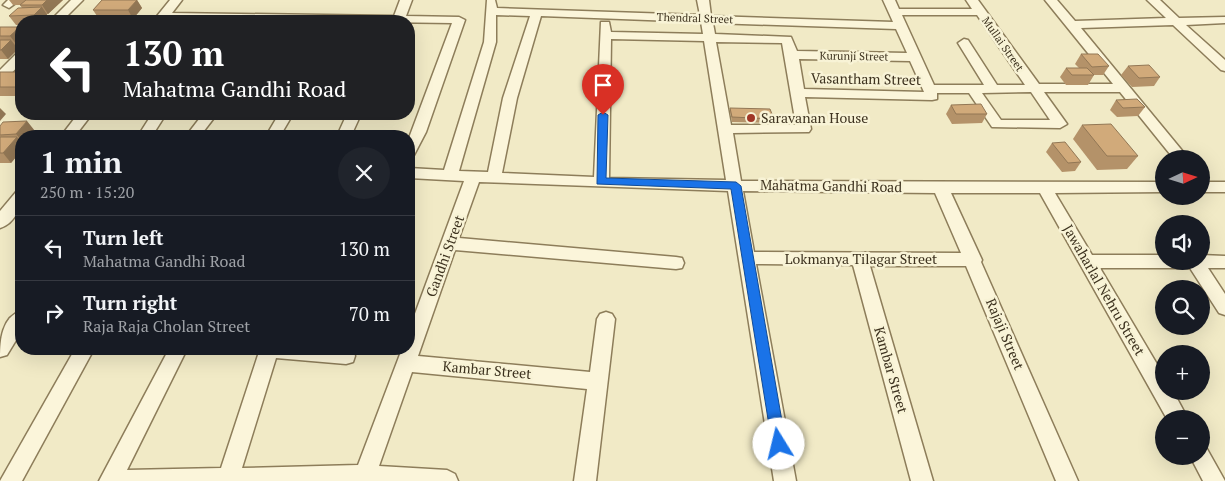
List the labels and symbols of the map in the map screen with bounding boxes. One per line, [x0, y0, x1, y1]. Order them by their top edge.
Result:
street label: Thendral Street [656, 10, 734, 26]
street label: Mullai Street [979, 14, 1027, 74]
street label: Kurunji Street [819, 48, 889, 64]
pin [582, 64, 624, 115]
street label: Vasantham Street [811, 68, 922, 89]
place label: Saravanan House [761, 108, 868, 127]
marker: Saravanan House [745, 112, 757, 124]
north arrow [1155, 150, 1210, 205]
street label: Mahatma Gandhi Road [760, 175, 902, 196]
street label: Gandhi Street [421, 211, 468, 299]
street label: Jawaharlal Nehru Street [1059, 221, 1150, 359]
street label: Lokmanya Tilagar Street [785, 249, 938, 268]
street label: Rajaji Street [982, 295, 1029, 373]
street label: Kambar Street [870, 324, 913, 416]
street label: Kambar Street [442, 356, 533, 383]
position arrow [752, 417, 804, 469]

